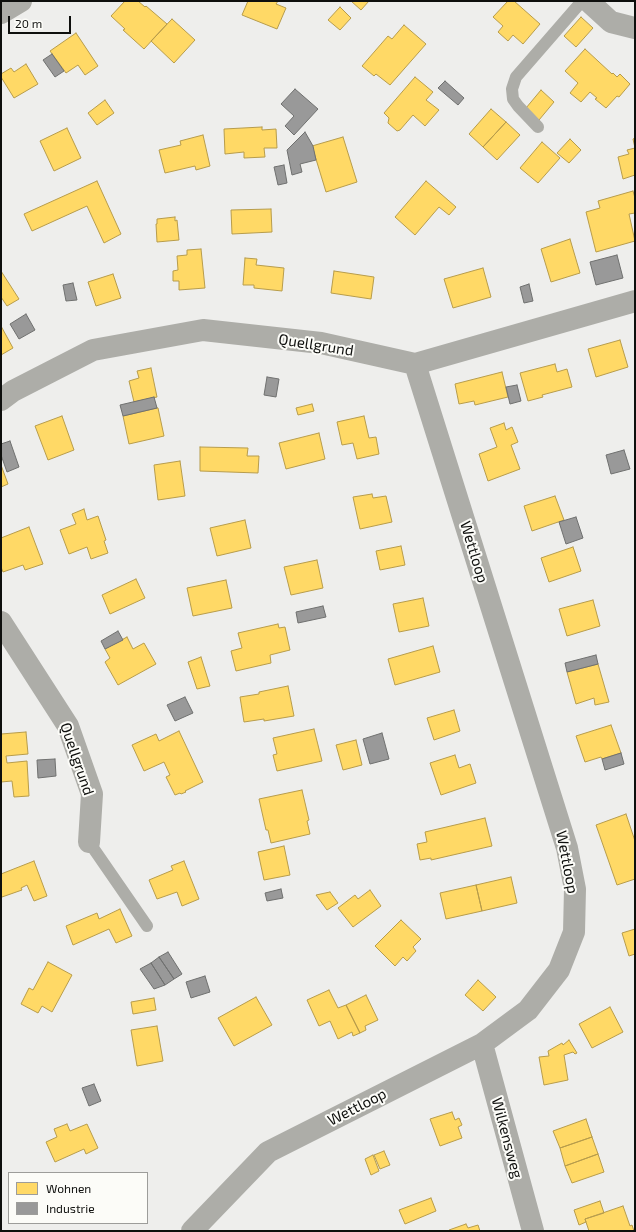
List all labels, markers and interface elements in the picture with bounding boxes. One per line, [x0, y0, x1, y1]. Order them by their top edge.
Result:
scale bar [10, 8, 73, 34]
text: 20 m [15, 16, 42, 30]
street label: Quellgrund [277, 330, 355, 360]
street label: Wettloop [456, 519, 492, 585]
street label: Quellgrund [56, 720, 98, 798]
street label: Wettloop [552, 829, 582, 895]
street label: Wettloop [325, 1085, 389, 1129]
street label: Wilkensweg [488, 1096, 526, 1180]
legend [8, 1172, 148, 1224]
text: Wohnen [46, 1181, 91, 1195]
text: Industrie [46, 1201, 95, 1215]

